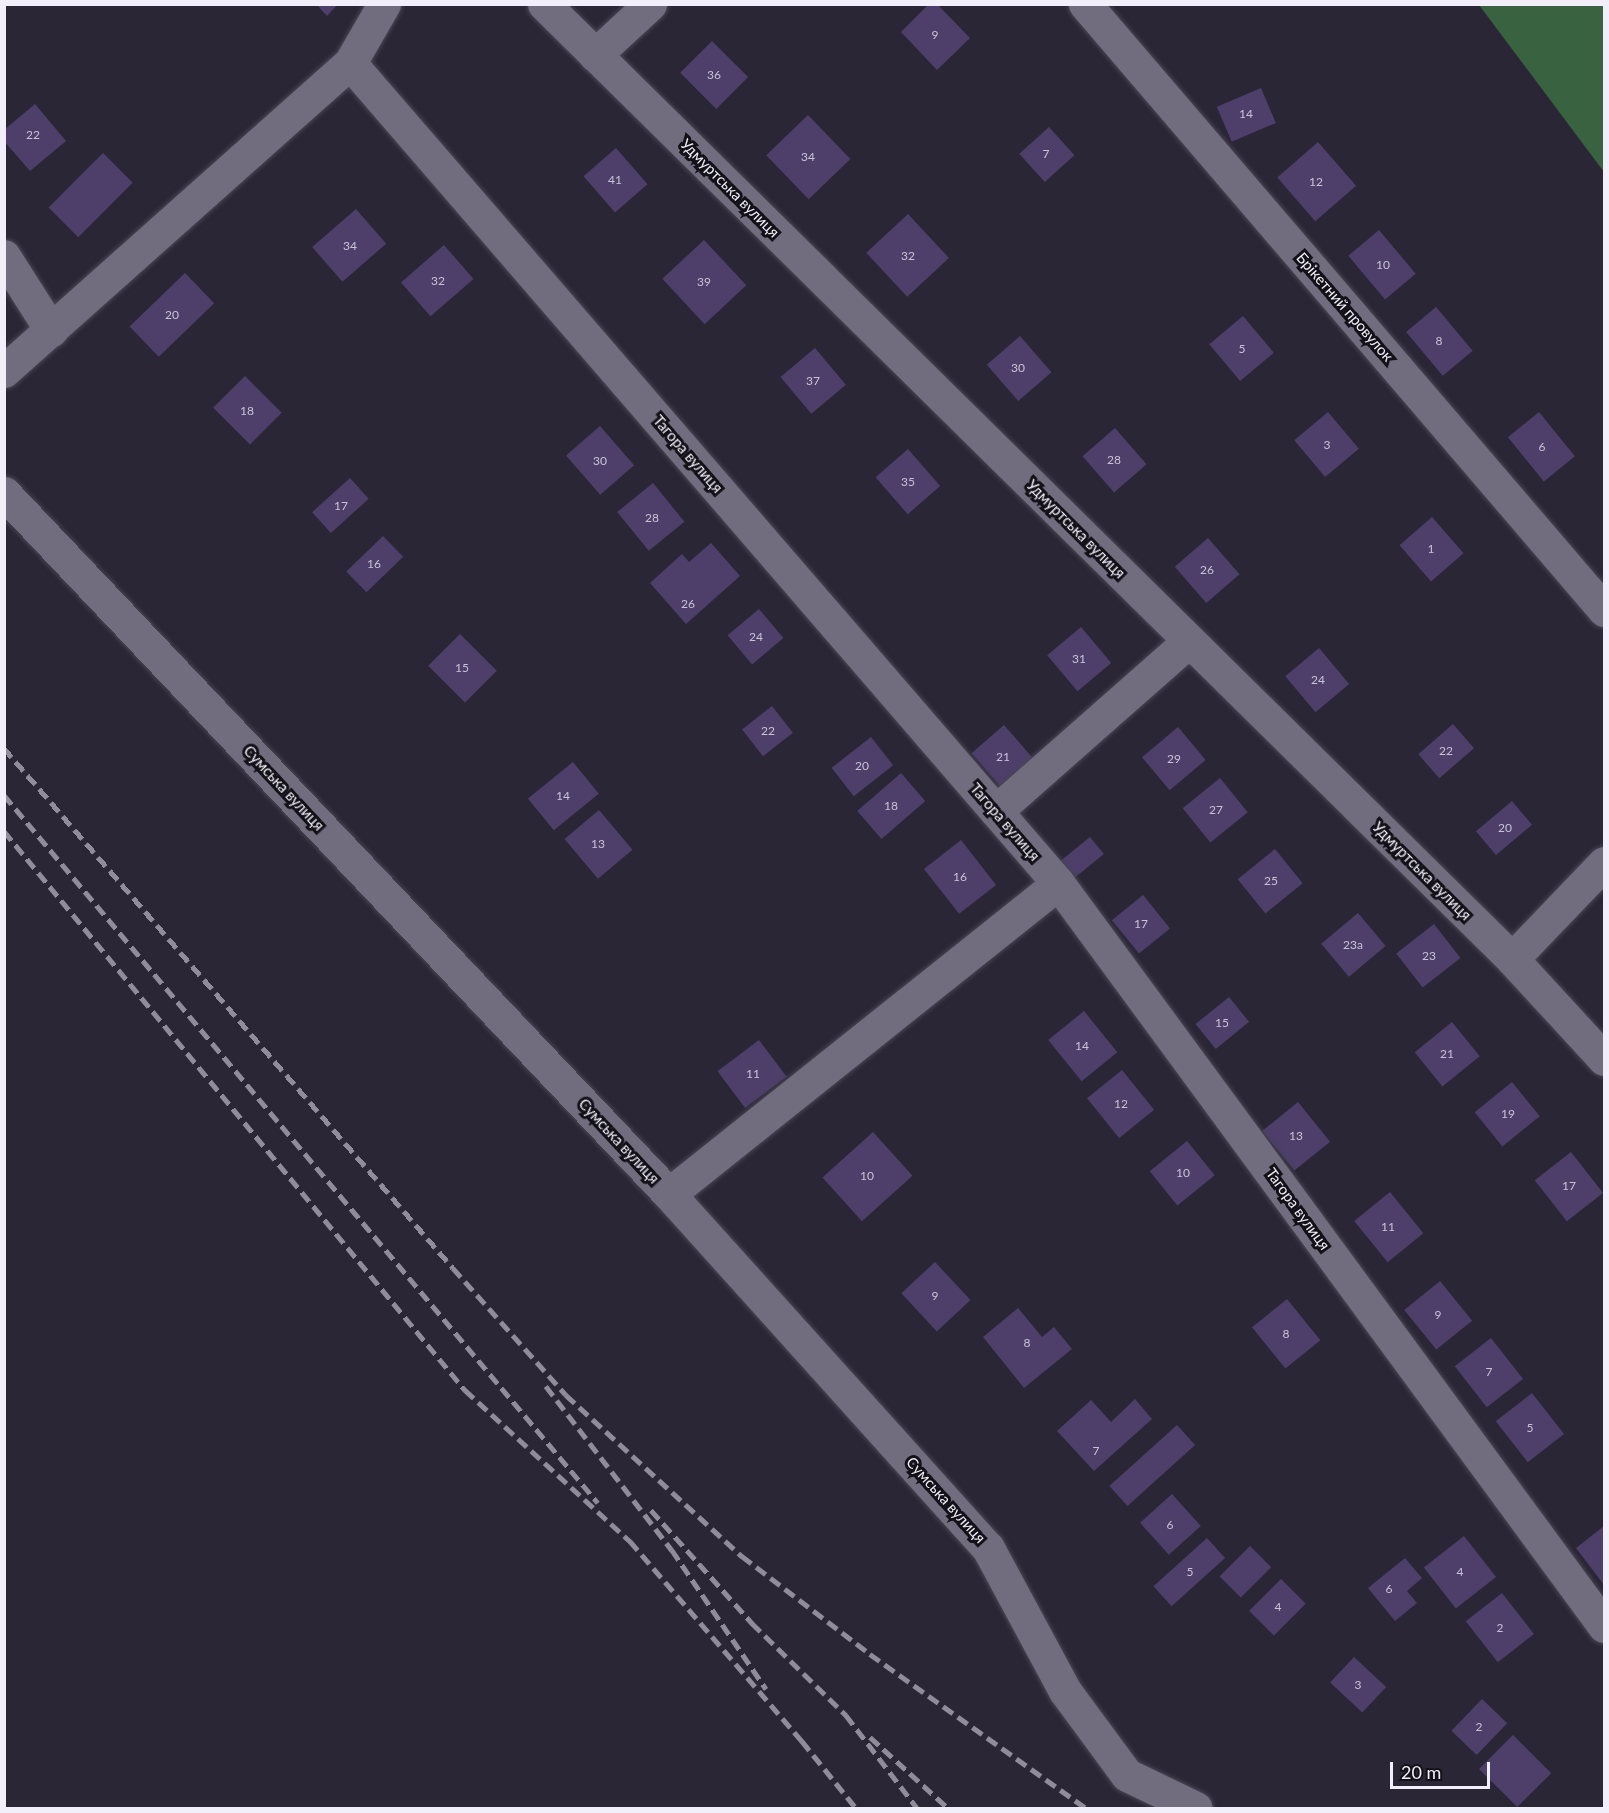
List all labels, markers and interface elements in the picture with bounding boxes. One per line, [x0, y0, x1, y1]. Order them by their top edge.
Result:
house number: 9 [932, 28, 938, 42]
house number: 36 [707, 68, 721, 82]
house number: 14 [1239, 107, 1253, 121]
house number: 22 [26, 128, 40, 142]
street label: Удмуртська вулиця [677, 135, 783, 241]
house number: 7 [1043, 147, 1049, 161]
house number: 34 [801, 150, 815, 164]
house number: 41 [608, 173, 622, 187]
house number: 12 [1309, 175, 1323, 189]
house number: 34 [343, 239, 357, 253]
house number: 32 [901, 249, 915, 263]
street label: Брiкетний провулок [1293, 249, 1397, 365]
house number: 10 [1376, 258, 1390, 272]
house number: 32 [431, 274, 445, 288]
house number: 39 [697, 275, 711, 289]
house number: 20 [165, 308, 179, 322]
house number: 8 [1436, 334, 1442, 348]
house number: 5 [1239, 342, 1245, 356]
house number: 30 [1011, 361, 1025, 375]
house number: 37 [806, 374, 820, 388]
house number: 18 [240, 404, 254, 418]
street label: Тагора вулиця [649, 412, 727, 496]
house number: 3 [1324, 438, 1330, 452]
house number: 6 [1539, 440, 1545, 454]
house number: 28 [1107, 453, 1121, 467]
house number: 30 [593, 454, 607, 468]
house number: 35 [901, 475, 915, 489]
street label: Удмуртська вулиця [1023, 476, 1129, 582]
house number: 17 [334, 499, 348, 513]
house number: 28 [645, 511, 659, 525]
house number: 1 [1428, 542, 1434, 556]
house number: 16 [367, 557, 381, 571]
house number: 26 [1200, 563, 1214, 577]
house number: 26 [681, 597, 695, 611]
house number: 24 [749, 630, 763, 644]
house number: 31 [1072, 652, 1086, 666]
house number: 15 [455, 661, 469, 675]
house number: 24 [1311, 673, 1325, 687]
house number: 22 [761, 724, 775, 738]
street label: Сумська вулиця [240, 742, 328, 834]
house number: 22 [1439, 744, 1453, 758]
house number: 21 [996, 750, 1010, 764]
house number: 29 [1167, 752, 1181, 766]
house number: 20 [855, 759, 869, 773]
street label: Тагора вулиця [966, 780, 1044, 864]
house number: 14 [556, 789, 570, 803]
house number: 18 [884, 799, 898, 813]
house number: 27 [1209, 803, 1223, 817]
street label: Удмуртська вулиця [1369, 818, 1475, 924]
house number: 20 [1498, 821, 1512, 835]
house number: 13 [591, 837, 605, 851]
house number: 16 [953, 870, 967, 884]
house number: 25 [1264, 874, 1278, 888]
house number: 17 [1134, 917, 1148, 931]
house number: 23а [1343, 938, 1363, 952]
house number: 23 [1422, 949, 1436, 963]
house number: 15 [1215, 1016, 1229, 1030]
house number: 14 [1075, 1039, 1089, 1053]
house number: 21 [1440, 1047, 1454, 1061]
house number: 11 [746, 1067, 760, 1081]
street label: Сумська вулиця [575, 1095, 663, 1187]
house number: 12 [1114, 1097, 1128, 1111]
house number: 19 [1501, 1107, 1515, 1121]
house number: 13 [1289, 1129, 1303, 1143]
street label: Тагора вулиця [1262, 1165, 1334, 1253]
house number: 10 [1176, 1166, 1190, 1180]
house number: 10 [860, 1169, 874, 1183]
house number: 17 [1562, 1179, 1576, 1193]
house number: 11 [1381, 1220, 1395, 1234]
house number: 9 [932, 1289, 938, 1303]
house number: 9 [1435, 1308, 1441, 1322]
house number: 8 [1283, 1327, 1289, 1341]
house number: 8 [1024, 1336, 1030, 1350]
house number: 7 [1486, 1365, 1492, 1379]
house number: 5 [1527, 1421, 1533, 1435]
house number: 7 [1093, 1444, 1099, 1458]
street label: Сумська вулиця [903, 1453, 989, 1547]
house number: 6 [1167, 1518, 1173, 1532]
house number: 5 [1187, 1565, 1193, 1579]
house number: 4 [1457, 1565, 1463, 1579]
house number: 6 [1386, 1582, 1392, 1596]
house number: 4 [1275, 1600, 1281, 1614]
house number: 2 [1497, 1621, 1503, 1635]
house number: 3 [1355, 1678, 1361, 1692]
house number: 2 [1476, 1720, 1482, 1734]
scale bar [1393, 1750, 1494, 1788]
text: 20 m [1401, 1761, 1441, 1783]

